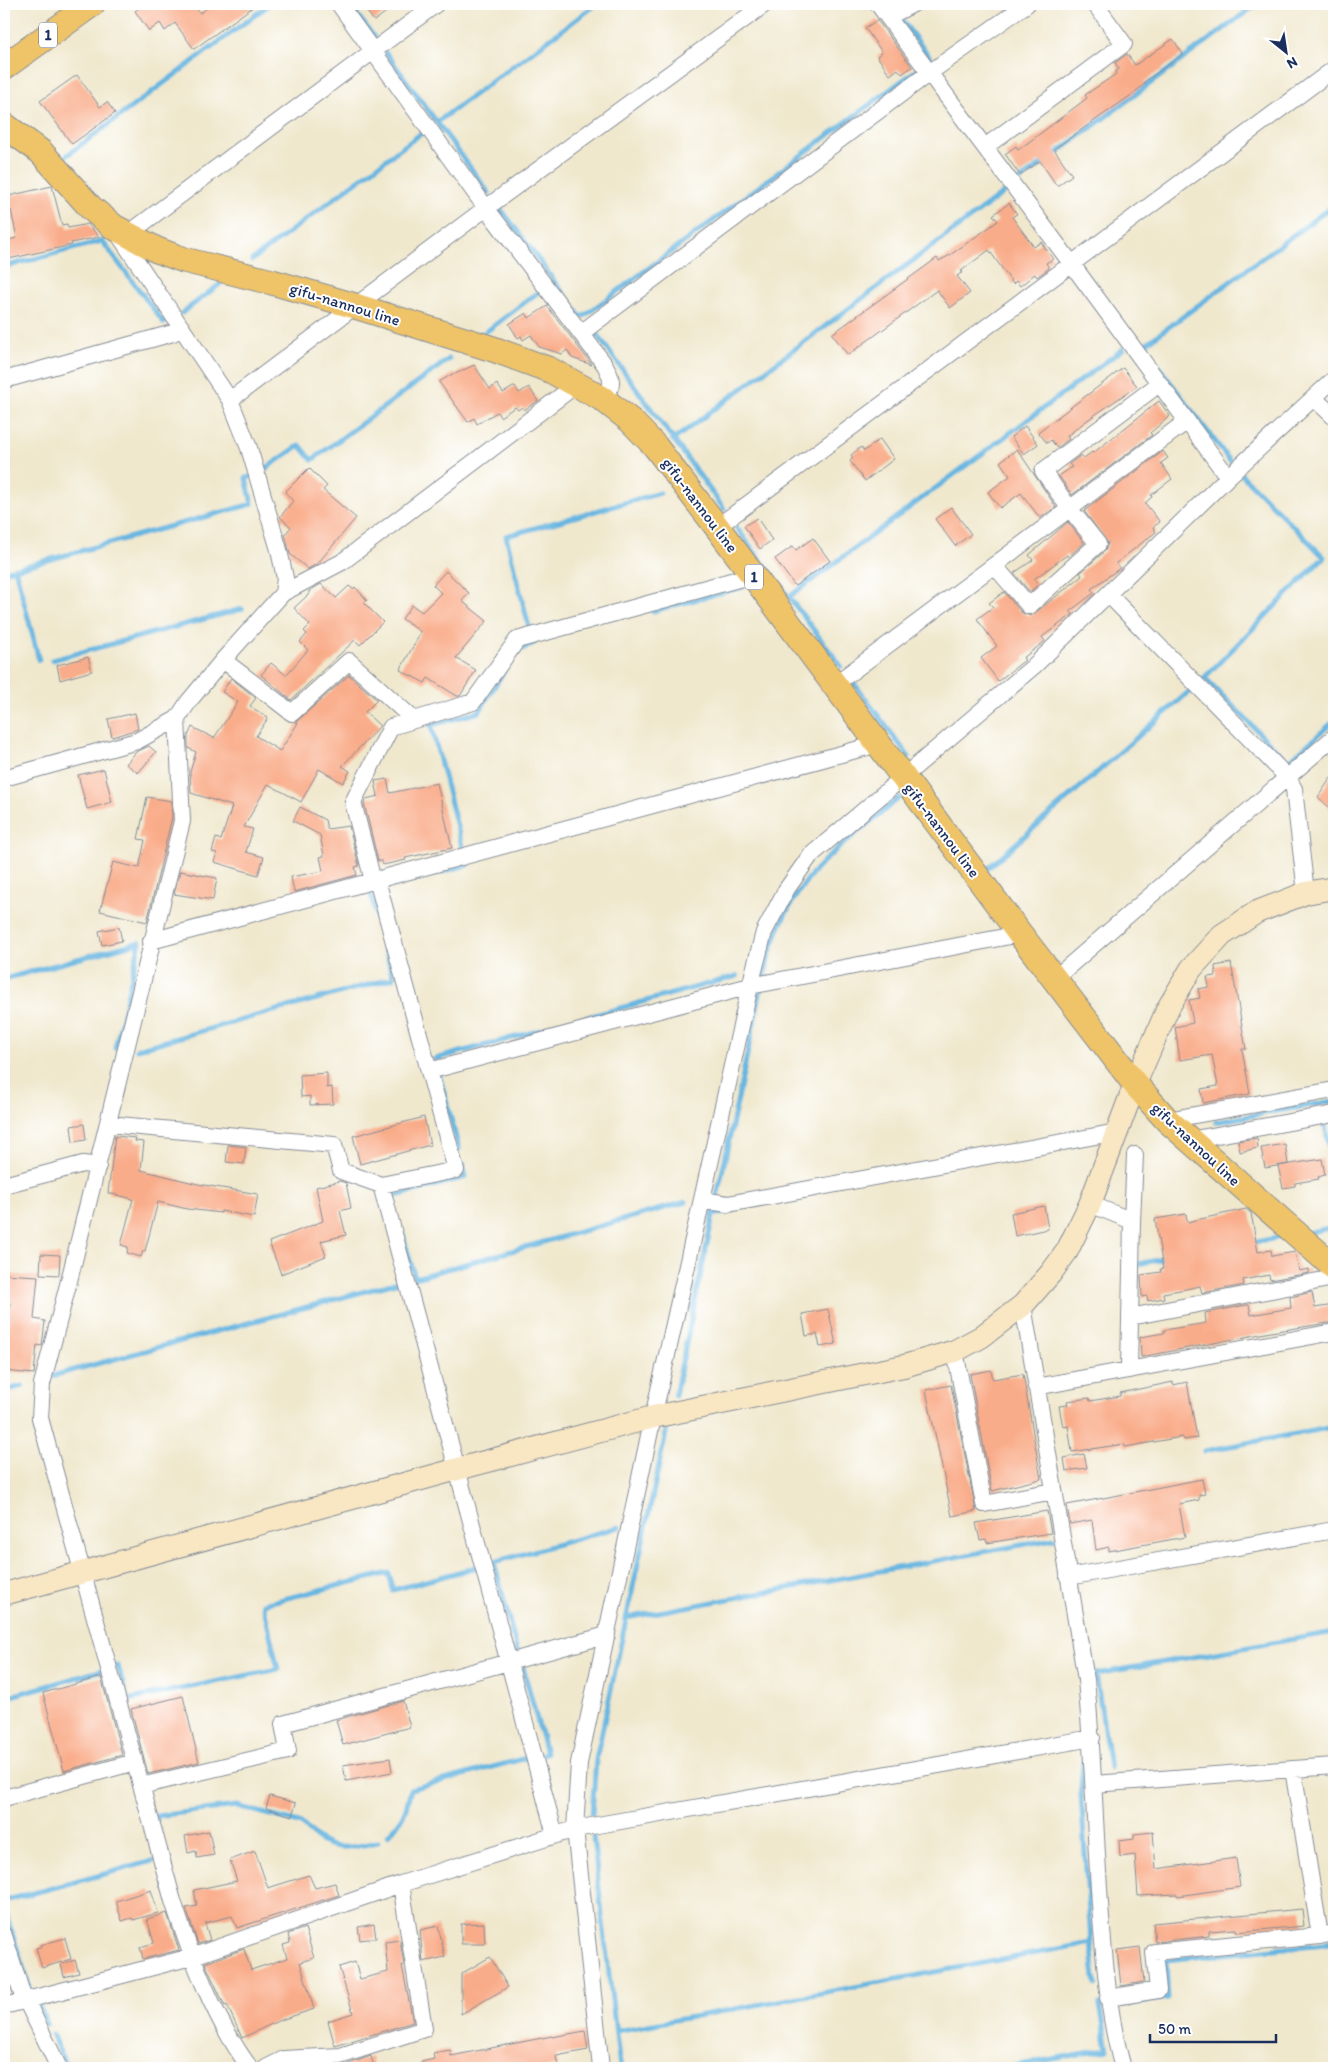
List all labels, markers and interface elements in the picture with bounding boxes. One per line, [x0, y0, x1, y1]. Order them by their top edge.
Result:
road number: 1 [39, 22, 57, 48]
north arrow [1260, 28, 1310, 78]
text: N [1284, 53, 1301, 73]
street label: gifu-nannou line [288, 278, 402, 330]
street label: gifu-nannou line [658, 454, 742, 556]
road number: 1 [745, 564, 763, 590]
street label: gifu-nannou line [900, 779, 984, 881]
street label: gifu-nannou line [1148, 1098, 1244, 1190]
scale bar [1150, 2012, 1277, 2044]
text: 50 m [1158, 2020, 1191, 2038]

